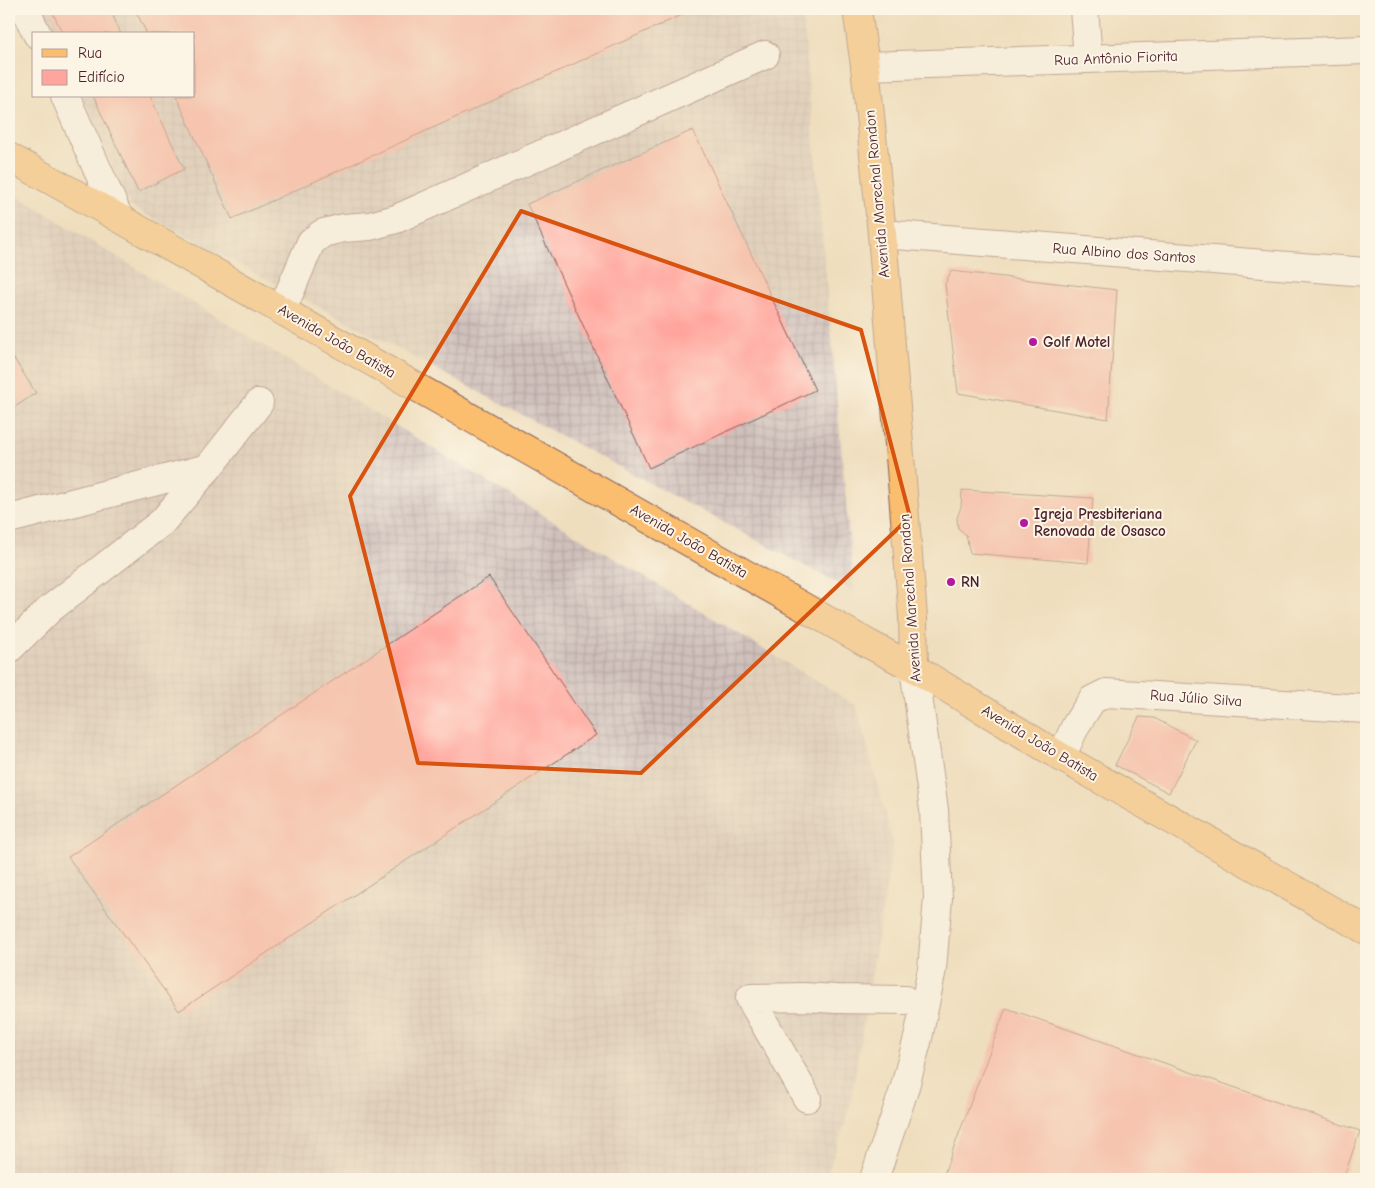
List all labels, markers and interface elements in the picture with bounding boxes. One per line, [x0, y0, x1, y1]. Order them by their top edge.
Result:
legend [32, 32, 195, 98]
text: Rua [78, 44, 102, 62]
street label: Rua Antônio Fiorita [1054, 47, 1178, 69]
text: Edifício [78, 68, 125, 86]
street label: Avenida Marechal Rondon [861, 109, 893, 279]
street label: Rua Albino dos Santos [1052, 239, 1196, 267]
street label: Avenida João Batista [275, 300, 399, 382]
place label: Golf Motel [1043, 333, 1110, 351]
marker: Golf Motel [1027, 336, 1039, 348]
street label: Avenida João Batista [627, 500, 751, 582]
place label: Igreja Presbiteriana Renovada de Osasco [1034, 505, 1166, 540]
street label: Avenida Marechal Rondon [895, 513, 925, 683]
marker: Igreja Presbiteriana Renovada de Osasco [1018, 517, 1030, 529]
place label: RN [961, 573, 980, 591]
marker: RN [945, 576, 957, 588]
street label: Rua Júlio Silva [1149, 686, 1243, 710]
street label: Avenida João Batista [979, 701, 1101, 785]

